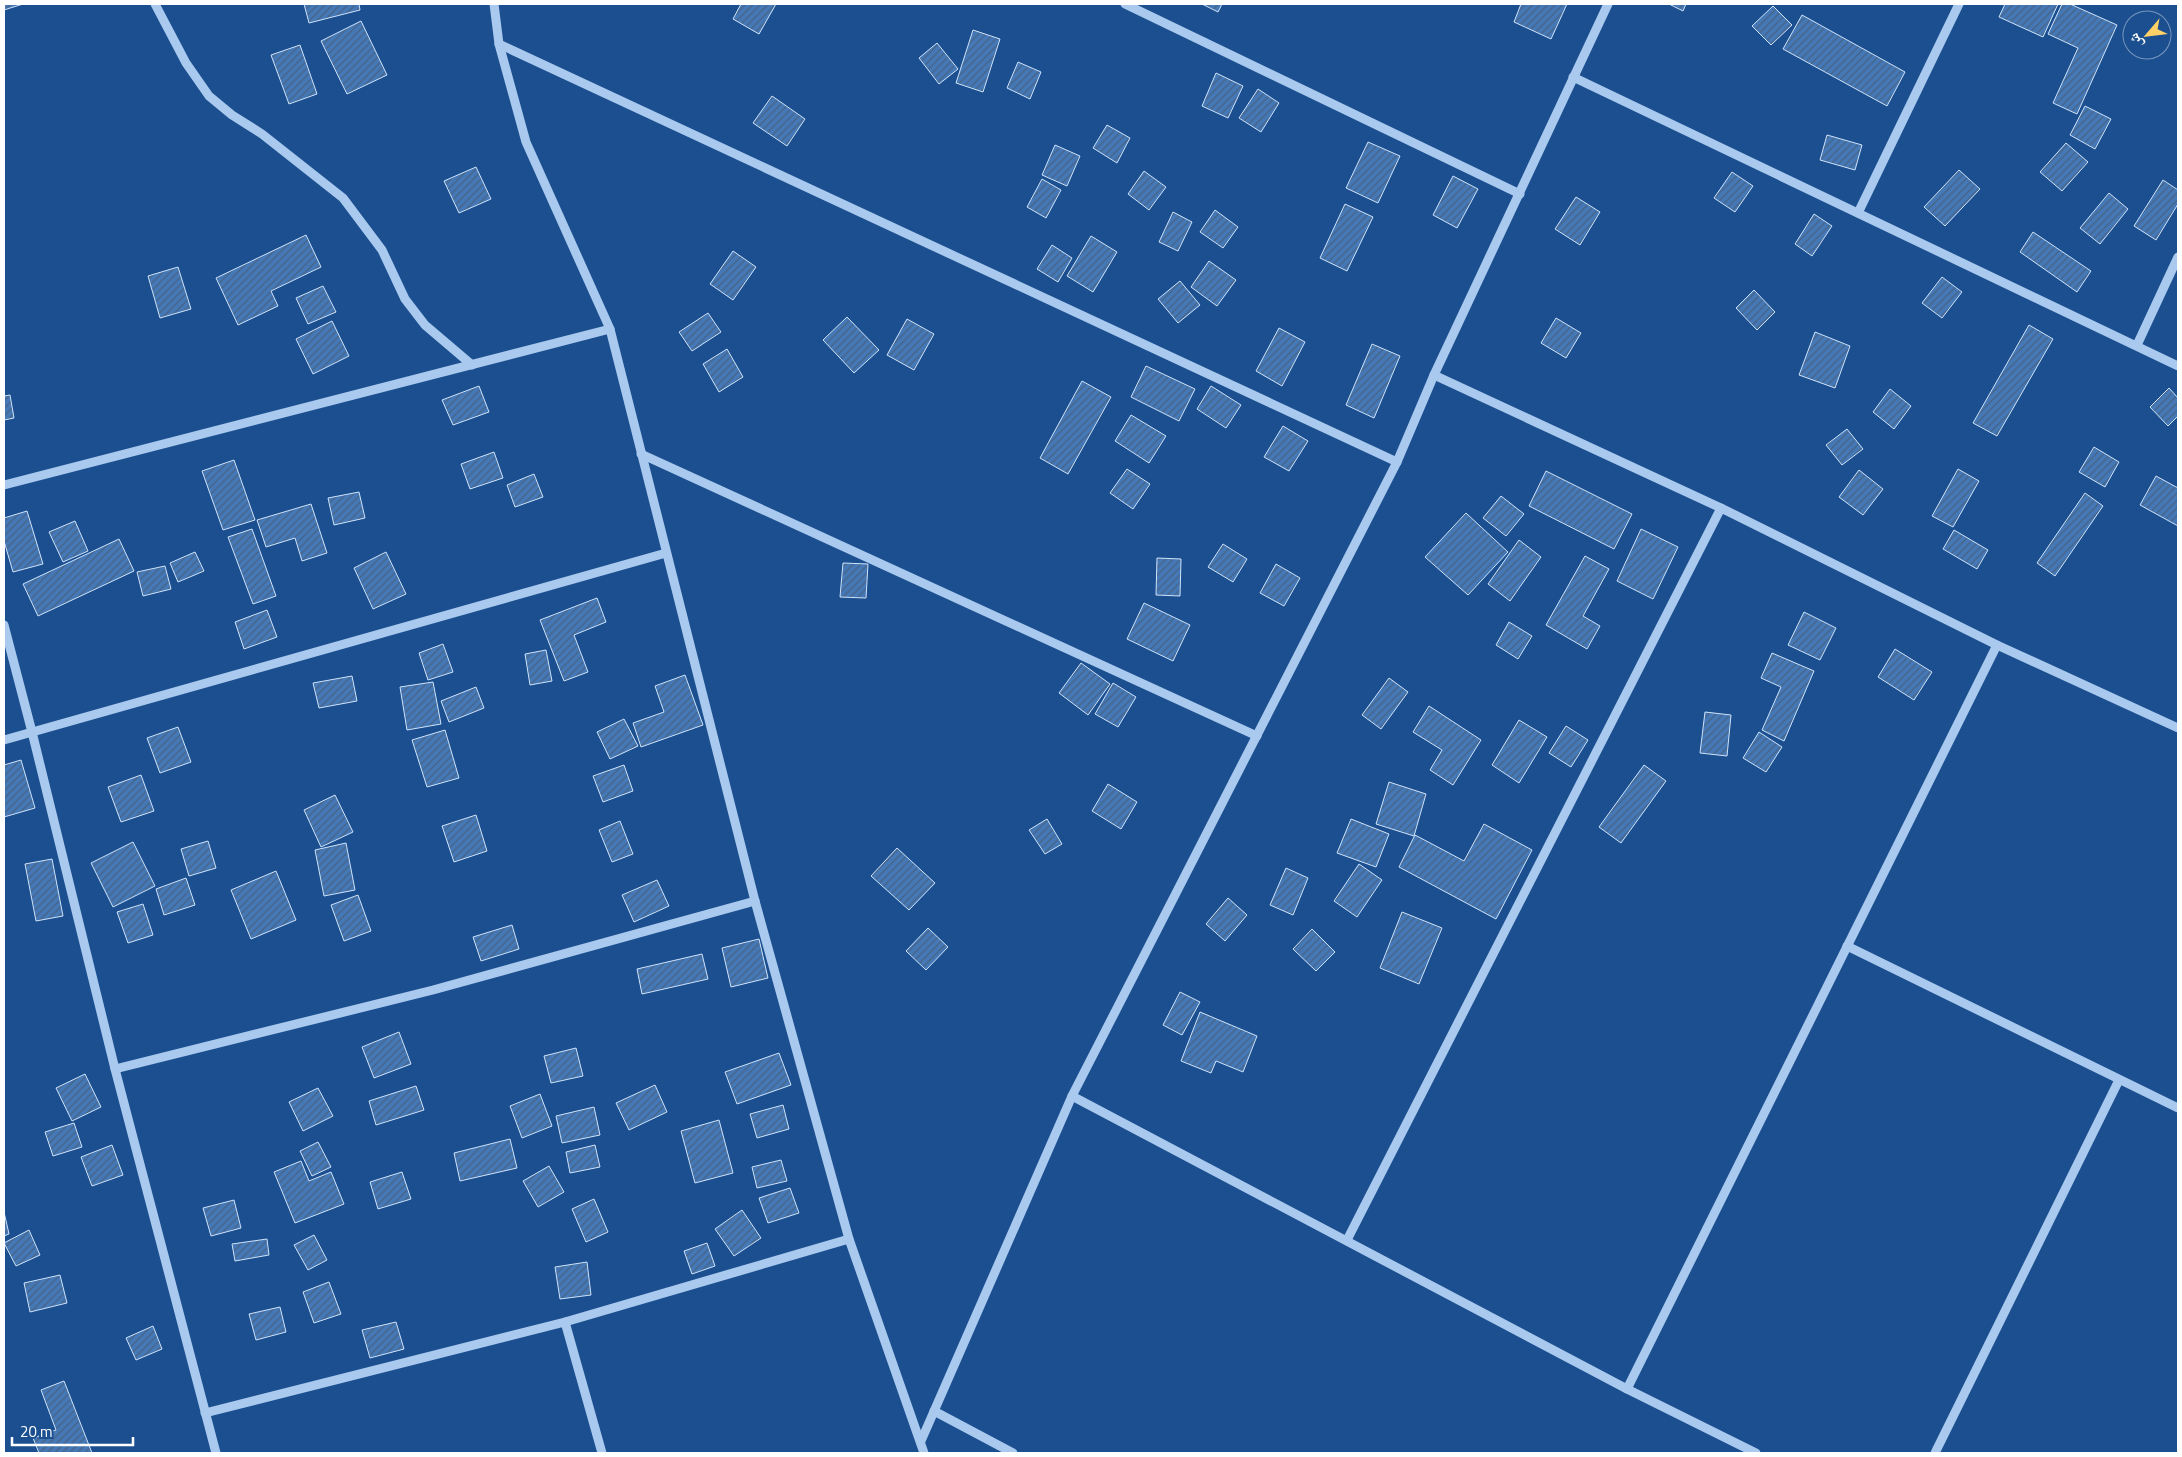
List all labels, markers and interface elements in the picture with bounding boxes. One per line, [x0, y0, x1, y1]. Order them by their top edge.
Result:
north arrow [2122, 10, 2172, 60]
text: ش [2122, 30, 2148, 53]
scale bar [12, 1414, 134, 1446]
text: 20 m [20, 1420, 53, 1443]

